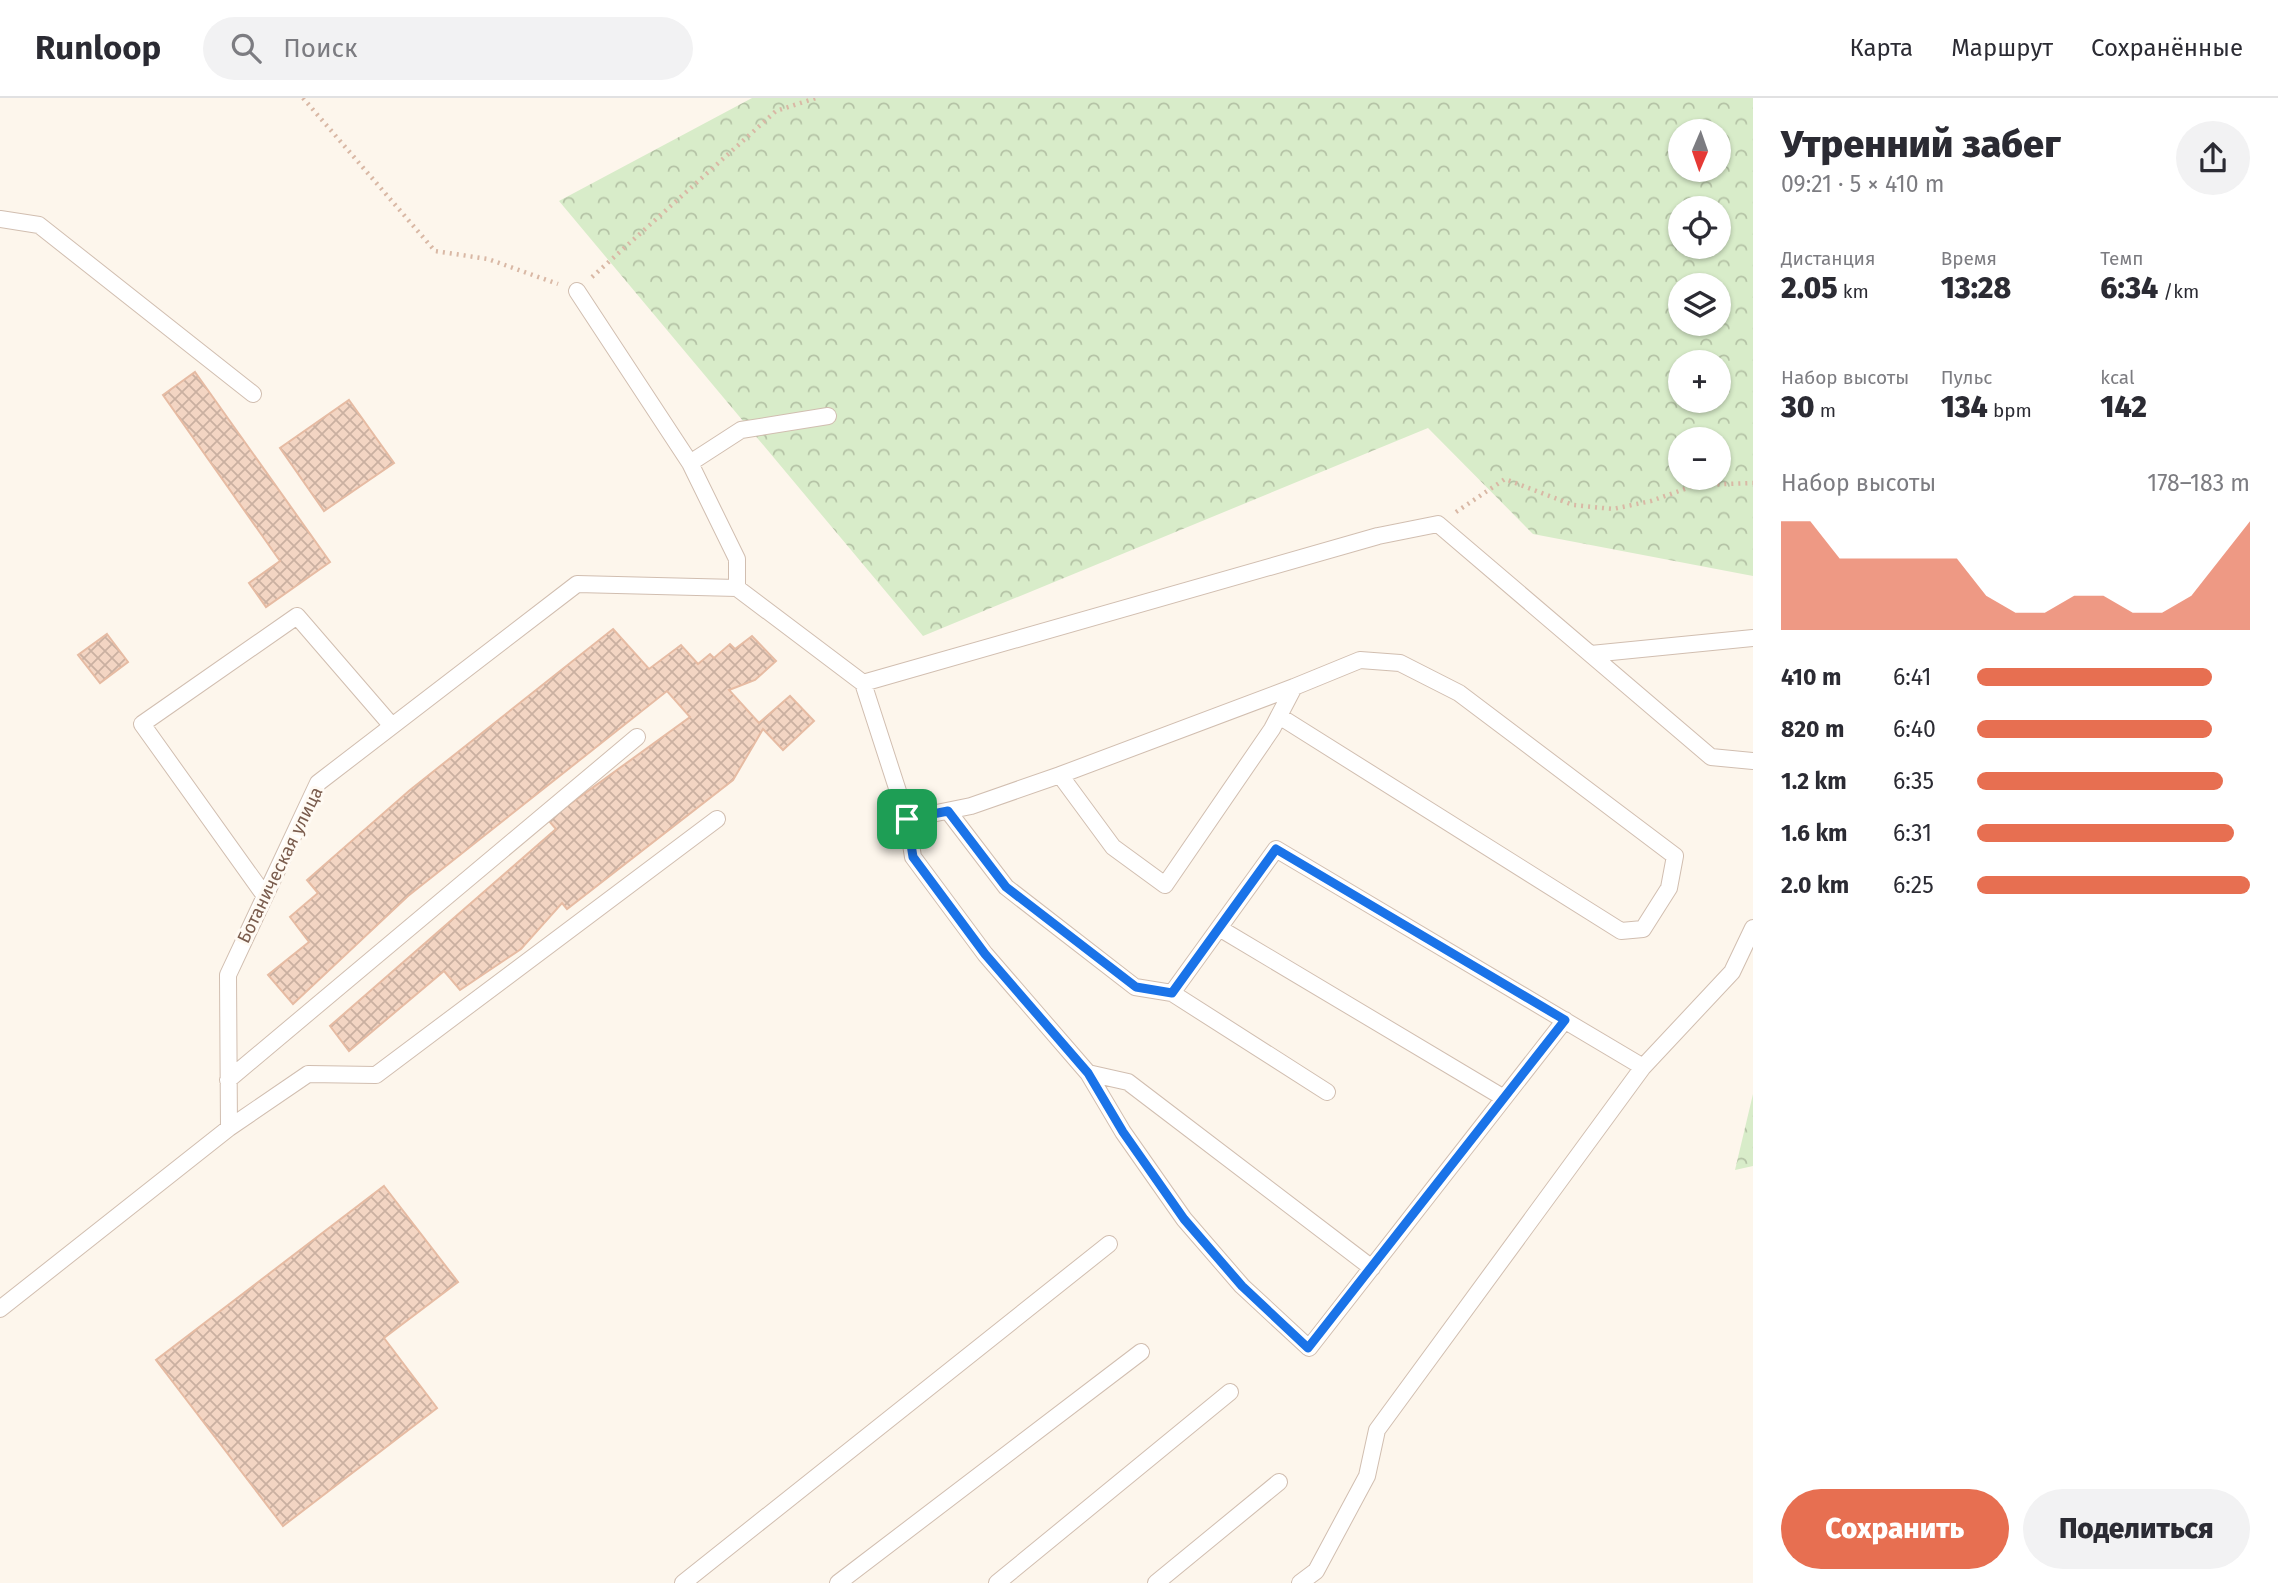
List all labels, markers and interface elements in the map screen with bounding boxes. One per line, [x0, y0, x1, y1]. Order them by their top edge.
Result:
search box [203, 17, 693, 80]
text: Runloop [35, 28, 161, 68]
icon: search [227, 29, 265, 67]
text: Поиск [283, 33, 357, 64]
text: Карта [1850, 34, 1913, 62]
text: Маршрут [1951, 34, 2053, 62]
text: Сохранённые [2091, 34, 2243, 62]
north arrow [1668, 119, 1731, 182]
map controls [1668, 119, 1731, 490]
text: Утренний забег [1781, 121, 2061, 167]
button: share [2176, 121, 2250, 195]
text: 09:21 · 5 × 410 m [1781, 170, 1944, 198]
button: locate [1668, 196, 1731, 259]
text: Дистанция [1781, 247, 1876, 270]
text: Время [1941, 247, 1997, 270]
text: Темп [2100, 247, 2143, 270]
text: 2.05 [1781, 270, 1838, 306]
text: 13:28 [1941, 270, 2011, 306]
text: 6:34 [2100, 270, 2158, 306]
button: layers [1668, 273, 1731, 336]
text: km [1838, 280, 1869, 303]
text: /km [2158, 280, 2199, 303]
button: + [1668, 350, 1731, 413]
text: Набор высоты [1781, 366, 1909, 389]
text: Пульс [1941, 366, 1992, 389]
text: kcal [2100, 366, 2135, 389]
text: 30 [1781, 389, 1815, 425]
text: 134 [1941, 389, 1988, 425]
text: 142 [2100, 389, 2147, 425]
text: m [1815, 399, 1836, 422]
text: bpm [1988, 399, 2032, 422]
button: − [1668, 427, 1731, 490]
text: Набор высоты [1781, 469, 1936, 497]
text: 178–183 m [2147, 469, 2250, 497]
text: 410 m [1781, 663, 1841, 691]
text: 6:41 [1893, 663, 1932, 691]
text: 820 m [1781, 715, 1844, 743]
text: 6:40 [1893, 715, 1936, 743]
text: 1.2 km [1781, 767, 1847, 795]
text: 6:35 [1893, 767, 1934, 795]
street label: Ботаническая улица [233, 783, 327, 947]
pin [877, 789, 937, 849]
icon: arrive [888, 800, 926, 838]
text: 1.6 km [1781, 819, 1848, 847]
text: 6:31 [1893, 819, 1932, 847]
text: 2.0 km [1781, 871, 1849, 899]
text: 6:25 [1893, 871, 1934, 899]
button: Сохранить [1781, 1489, 2009, 1569]
button: Поделиться [2023, 1489, 2250, 1569]

